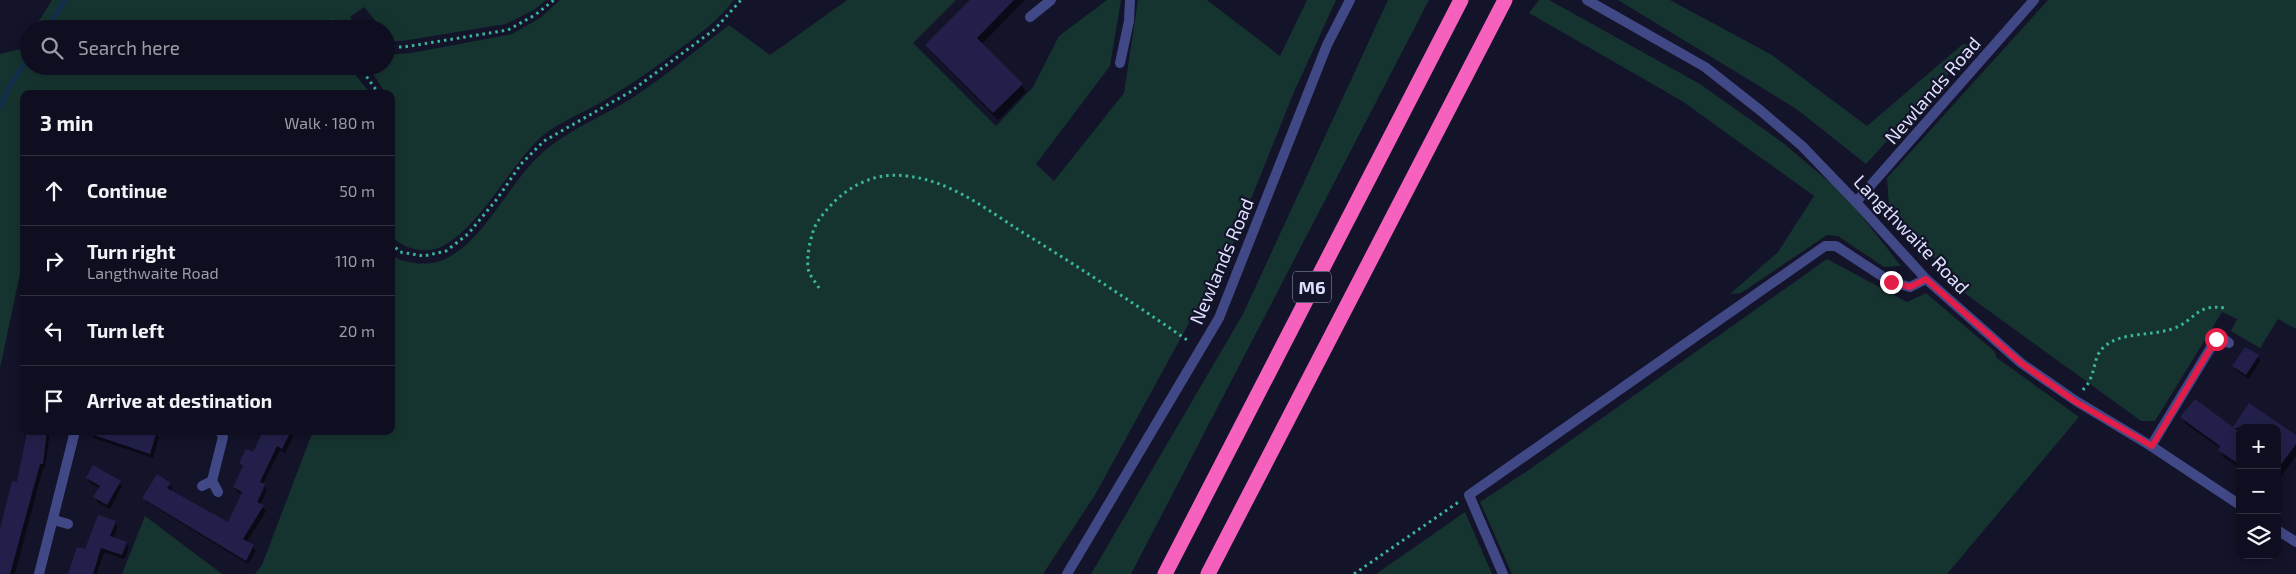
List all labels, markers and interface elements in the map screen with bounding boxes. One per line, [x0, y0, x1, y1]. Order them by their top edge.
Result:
search box [20, 20, 395, 75]
street label: Newlands Road [1879, 32, 1985, 148]
icon: search [38, 34, 66, 62]
text: Search here [78, 36, 180, 59]
text: 3 min [40, 110, 93, 135]
text: Walk · 180 m [284, 113, 375, 132]
street label: Langthwaite Road [1849, 170, 1975, 298]
icon: ahead [40, 177, 68, 205]
text: Continue [87, 179, 167, 202]
text: 50 m [339, 181, 375, 200]
street label: Newlands Road [1184, 194, 1258, 328]
text: Turn right [87, 240, 175, 263]
icon: right [40, 247, 68, 275]
text: 110 m [335, 251, 375, 270]
text: Langthwaite Road [87, 263, 219, 282]
route end [1880, 271, 1903, 294]
road number: M6 [1293, 272, 1331, 302]
icon: left [40, 317, 68, 345]
text: Turn left [87, 319, 164, 342]
text: 20 m [339, 321, 375, 340]
route start [2205, 328, 2228, 351]
icon: arrive [40, 387, 68, 415]
text: Arrive at destination [87, 389, 272, 412]
map controls [2236, 424, 2281, 559]
button: + [2236, 424, 2281, 469]
button: − [2236, 469, 2281, 514]
button: layers [2236, 514, 2281, 559]

